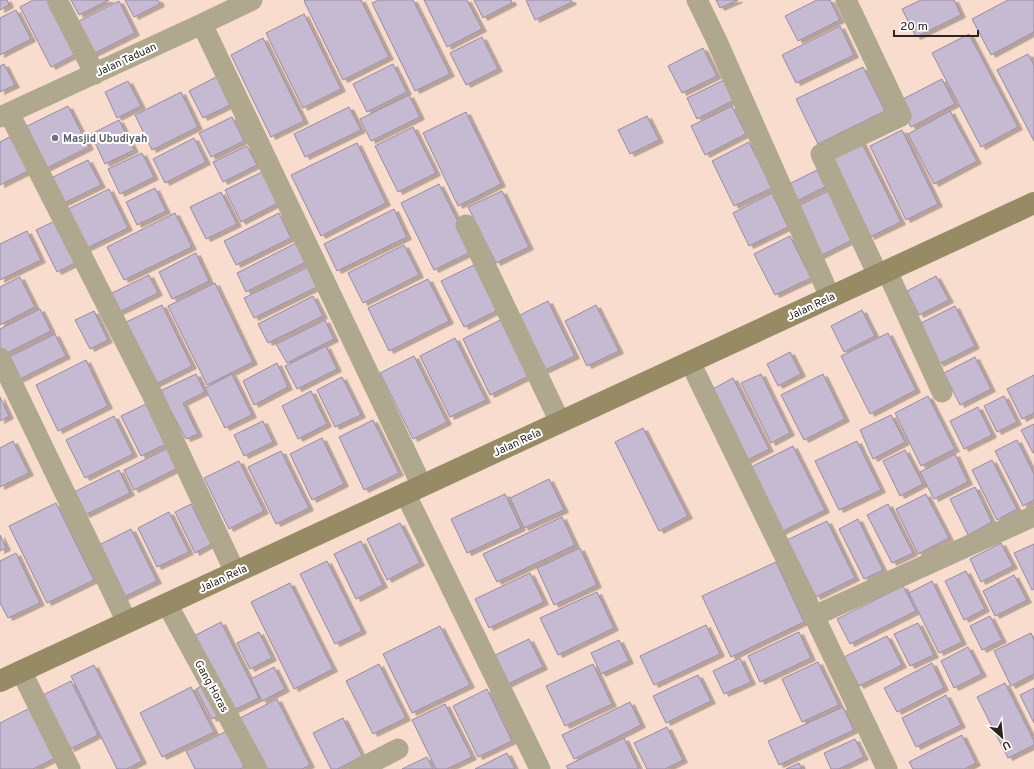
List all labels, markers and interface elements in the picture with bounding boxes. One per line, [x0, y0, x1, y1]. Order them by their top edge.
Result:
scale bar [894, 12, 978, 38]
text: 20 m [900, 19, 928, 35]
street label: Jalan Taduan [94, 40, 159, 80]
place label: Masjid Ubudiyah [63, 132, 147, 146]
marker: Masjid Ubudiyah [50, 133, 60, 143]
street label: Jalan Rela [785, 290, 838, 324]
street label: Jalan Rela [491, 426, 544, 460]
street label: Jalan Rela [197, 562, 250, 596]
street label: Gang Horas [191, 658, 231, 715]
north arrow [982, 717, 1022, 757]
text: U [999, 737, 1013, 753]

